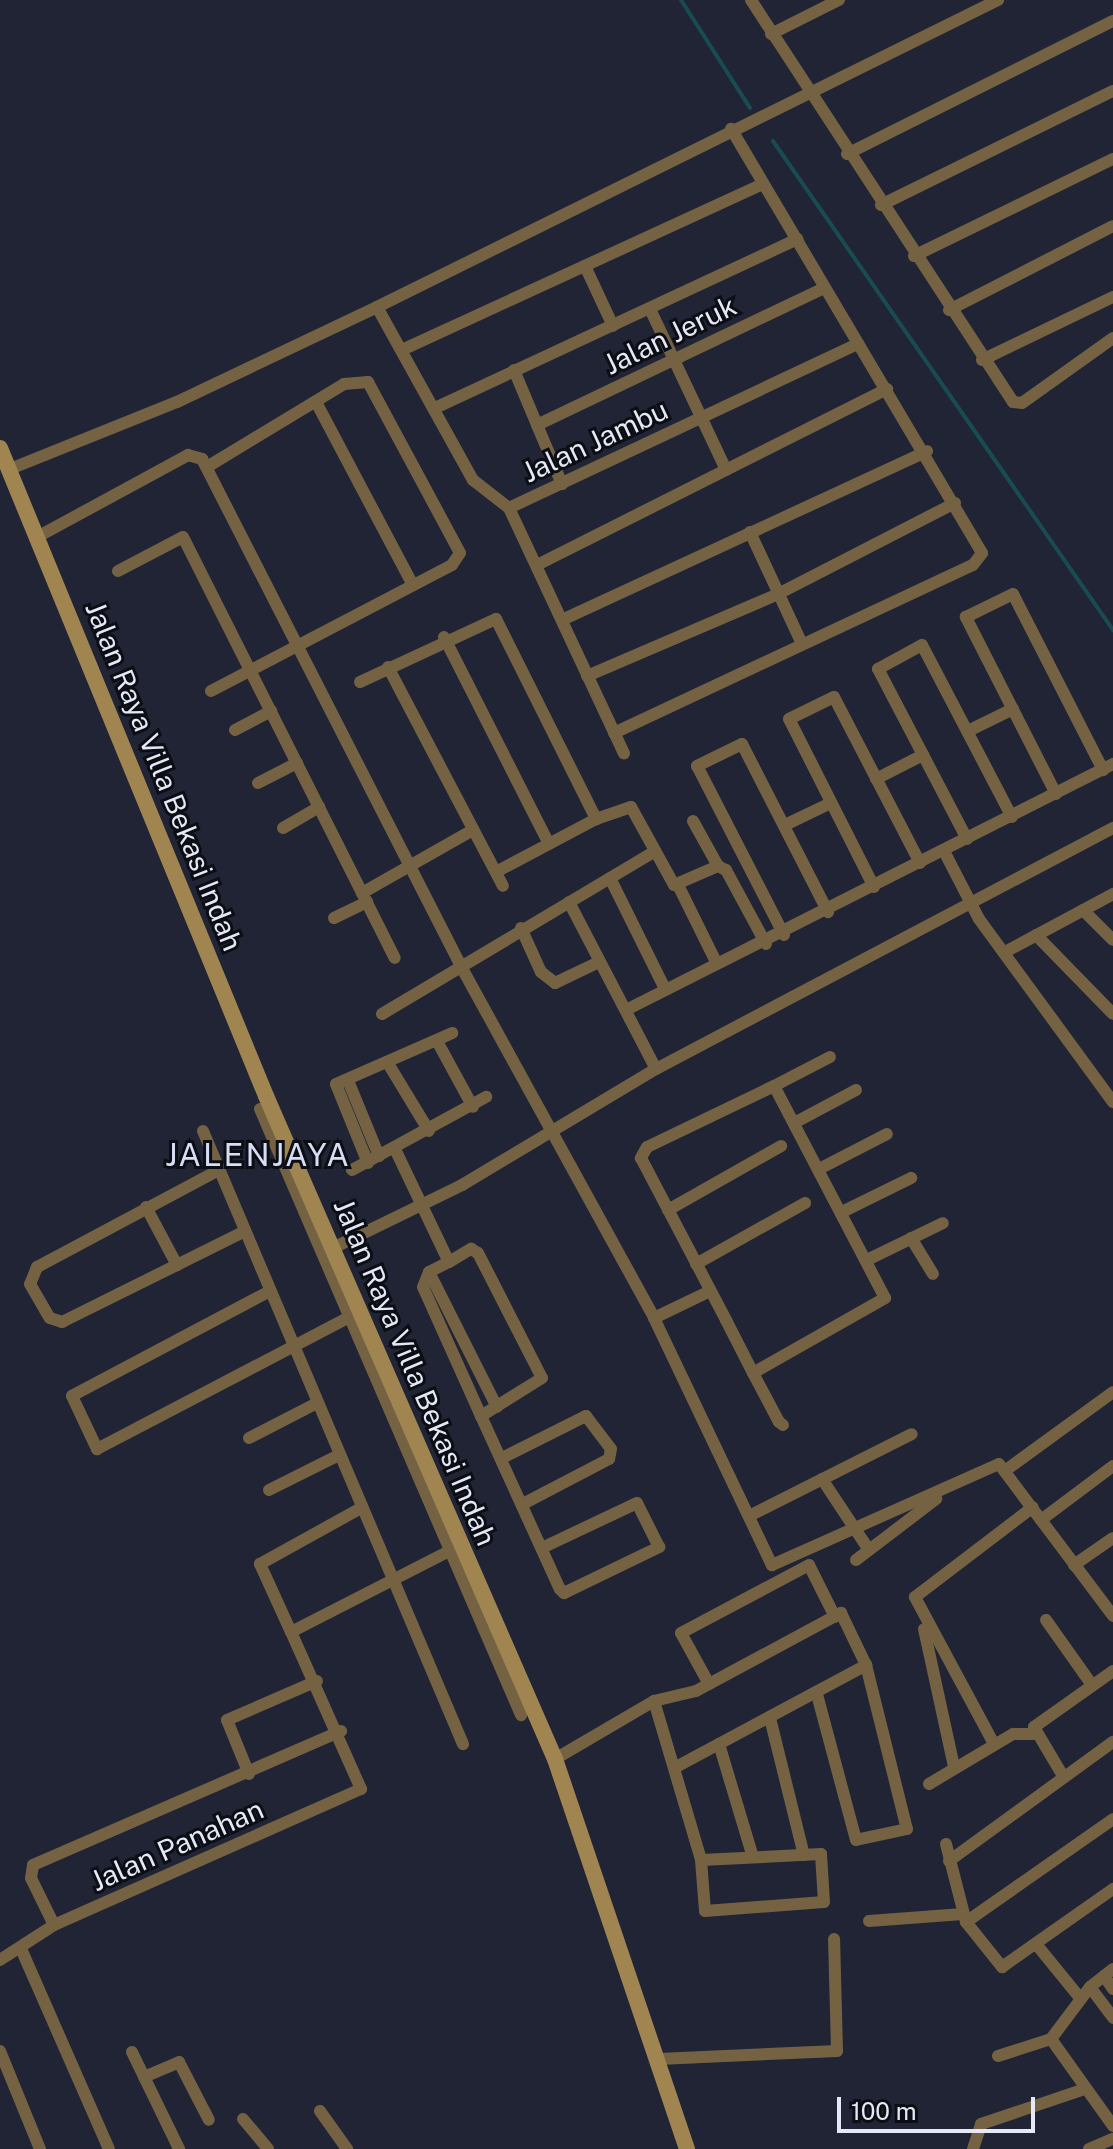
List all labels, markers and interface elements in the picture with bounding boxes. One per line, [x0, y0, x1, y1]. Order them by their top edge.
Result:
street label: Jalan Jeruk [598, 289, 742, 381]
street label: Jalan Jambu [517, 393, 673, 489]
street label: Jalan Raya Villa Bekasi Indah [78, 596, 250, 956]
district label: JALENJAYA [165, 1136, 351, 1174]
street label: Jalan Raya Villa Bekasi Indah [326, 1193, 504, 1551]
street label: Jalan Panahan [85, 1792, 269, 1898]
scale bar [841, 2081, 1039, 2131]
text: 100 m [851, 2097, 917, 2125]

